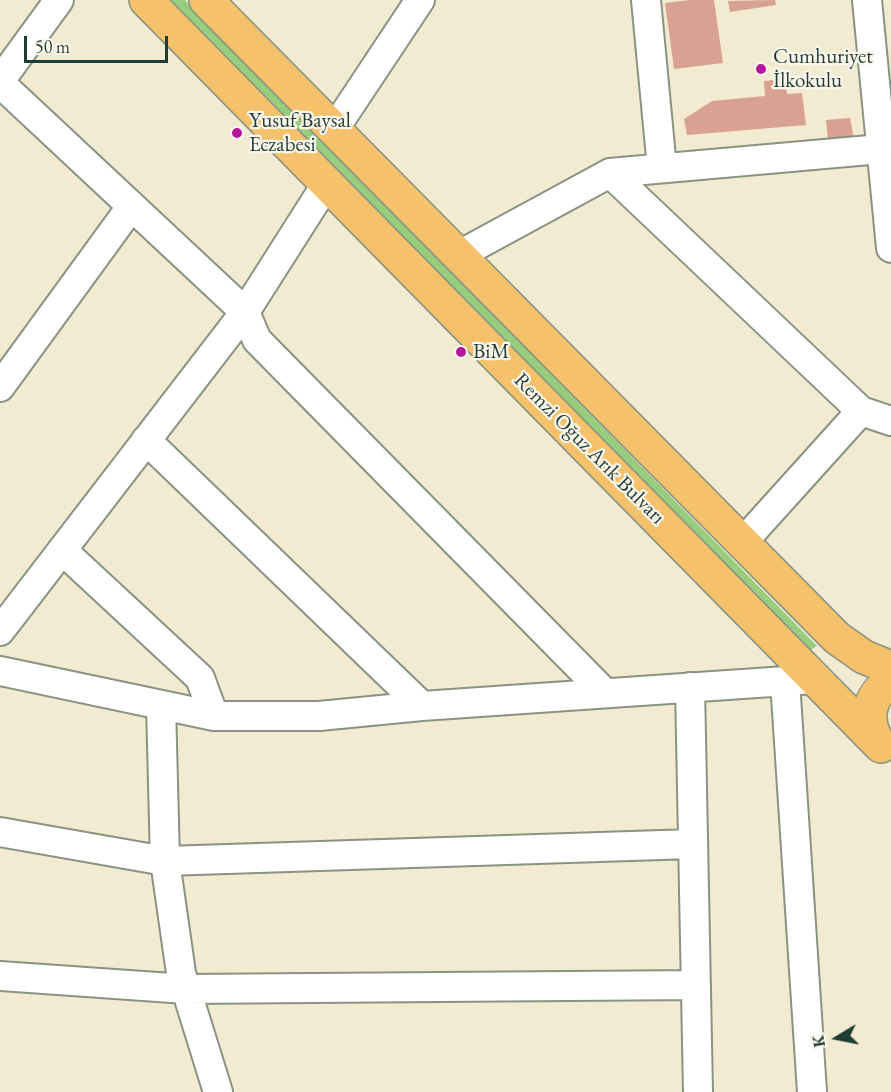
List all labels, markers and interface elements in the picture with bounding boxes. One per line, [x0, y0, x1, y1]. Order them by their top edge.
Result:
scale bar [27, 24, 171, 62]
text: 50 m [35, 35, 70, 58]
place label: Cumhuriyet İlkokulu [773, 44, 873, 94]
marker: Cumhuriyet İlkokulu [754, 62, 768, 76]
place label: Yusuf Baysal Eczabesi [249, 108, 351, 158]
marker: Yusuf Baysal Eczabesi [230, 126, 244, 140]
place label: BiM [473, 339, 509, 365]
marker: BiM [454, 345, 468, 359]
street label: Remzi Oğuz Arık Bulvarı [508, 368, 670, 530]
north arrow [807, 1008, 867, 1068]
text: K [807, 1033, 830, 1049]

